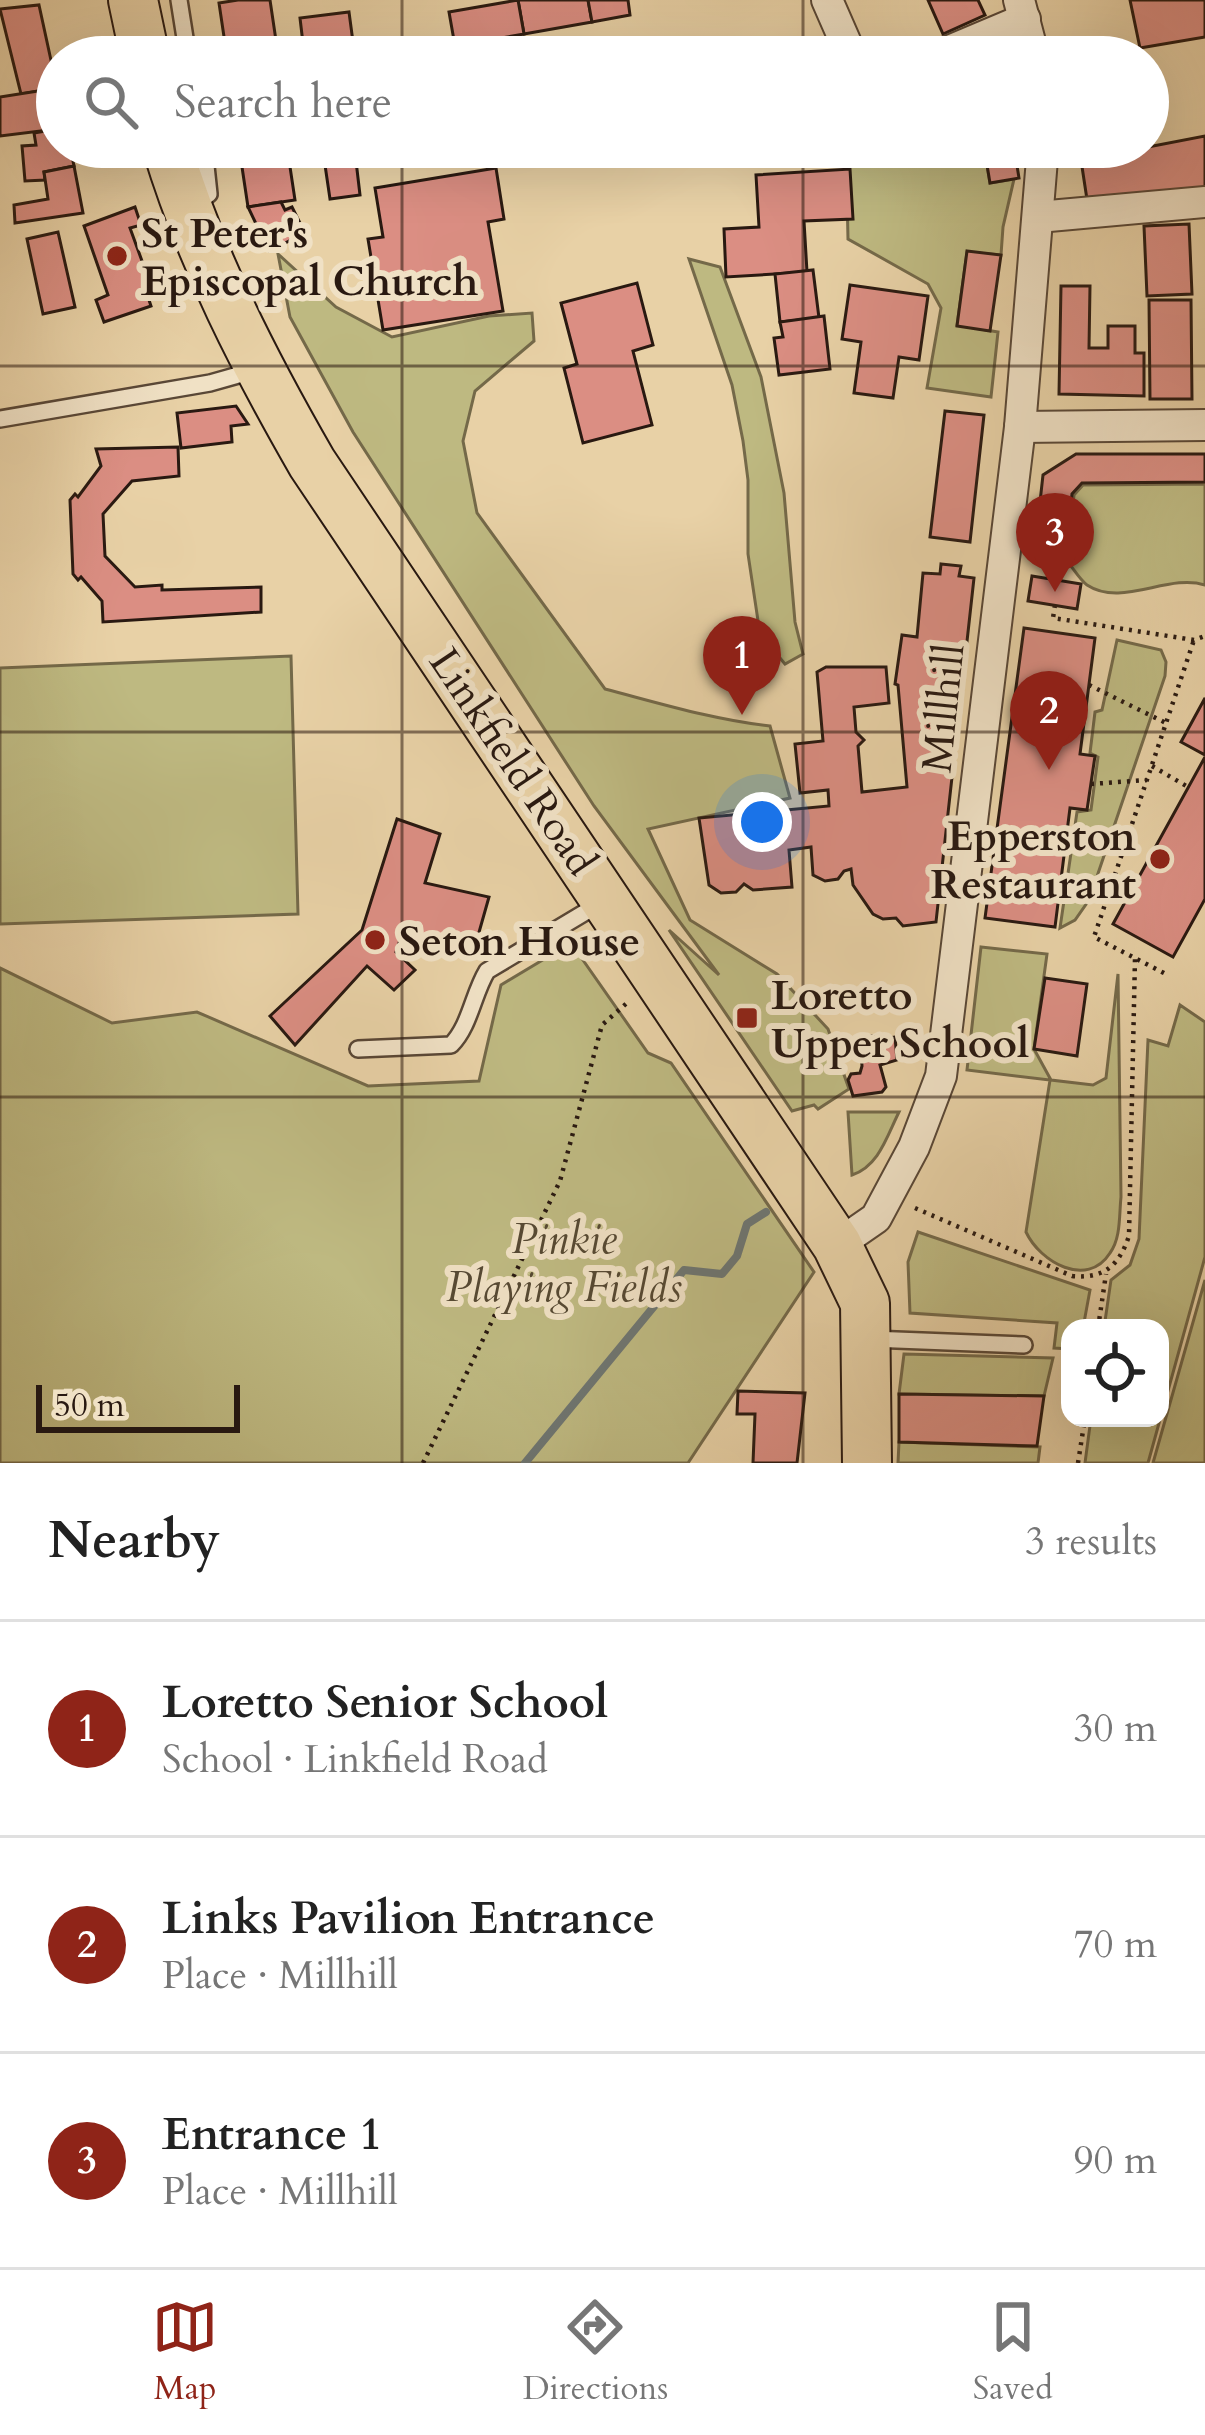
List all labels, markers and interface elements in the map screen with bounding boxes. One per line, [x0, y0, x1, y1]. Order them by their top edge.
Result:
search box [36, 36, 1169, 168]
icon: search [78, 69, 144, 135]
text: Search here [174, 72, 392, 133]
place label: St Peter's Episcopal Church [141, 205, 478, 310]
marker: St Peter's Episcopal Church [104, 243, 130, 269]
pin: 3 [1016, 493, 1094, 592]
pin: 1 [703, 616, 781, 715]
street label: Linkfield Road [416, 637, 610, 887]
street label: Millhill [908, 641, 979, 775]
pin: 2 [1010, 671, 1088, 770]
your location [732, 792, 792, 852]
place label: Epperston Restaurant [930, 808, 1136, 913]
marker: Epperston Restaurant [1147, 846, 1173, 872]
place label: Seton House [399, 913, 640, 970]
marker: Seton House [362, 927, 388, 953]
place label: Loretto Upper School [771, 967, 1029, 1072]
marker: Loretto Upper School [734, 1005, 760, 1031]
park label: Pinkie Playing Fields [446, 1211, 682, 1316]
map controls [1061, 1319, 1169, 1427]
button: locate [1061, 1319, 1169, 1427]
scale bar [36, 1379, 240, 1432]
text: 50 m [54, 1383, 125, 1428]
text: Nearby [48, 1506, 220, 1576]
text: 3 results [1025, 1515, 1157, 1568]
text: Loretto Senior School [162, 1672, 608, 1733]
text: 1 [77, 1702, 97, 1755]
text: 30 m [1074, 1702, 1157, 1755]
text: School · Linkfield Road [162, 1733, 548, 1786]
text: Links Pavilion Entrance [162, 1888, 655, 1949]
text: 2 [77, 1918, 97, 1971]
text: 70 m [1074, 1918, 1157, 1971]
text: Place · Millhill [162, 1949, 398, 2002]
text: Entrance 1 [162, 2104, 382, 2165]
text: 3 [77, 2134, 97, 2187]
text: 90 m [1074, 2134, 1157, 2187]
text: Place · Millhill [162, 2165, 398, 2218]
tab: Map [152, 2294, 218, 2411]
tab: Directions [523, 2294, 668, 2411]
tab: Saved [973, 2294, 1053, 2411]

